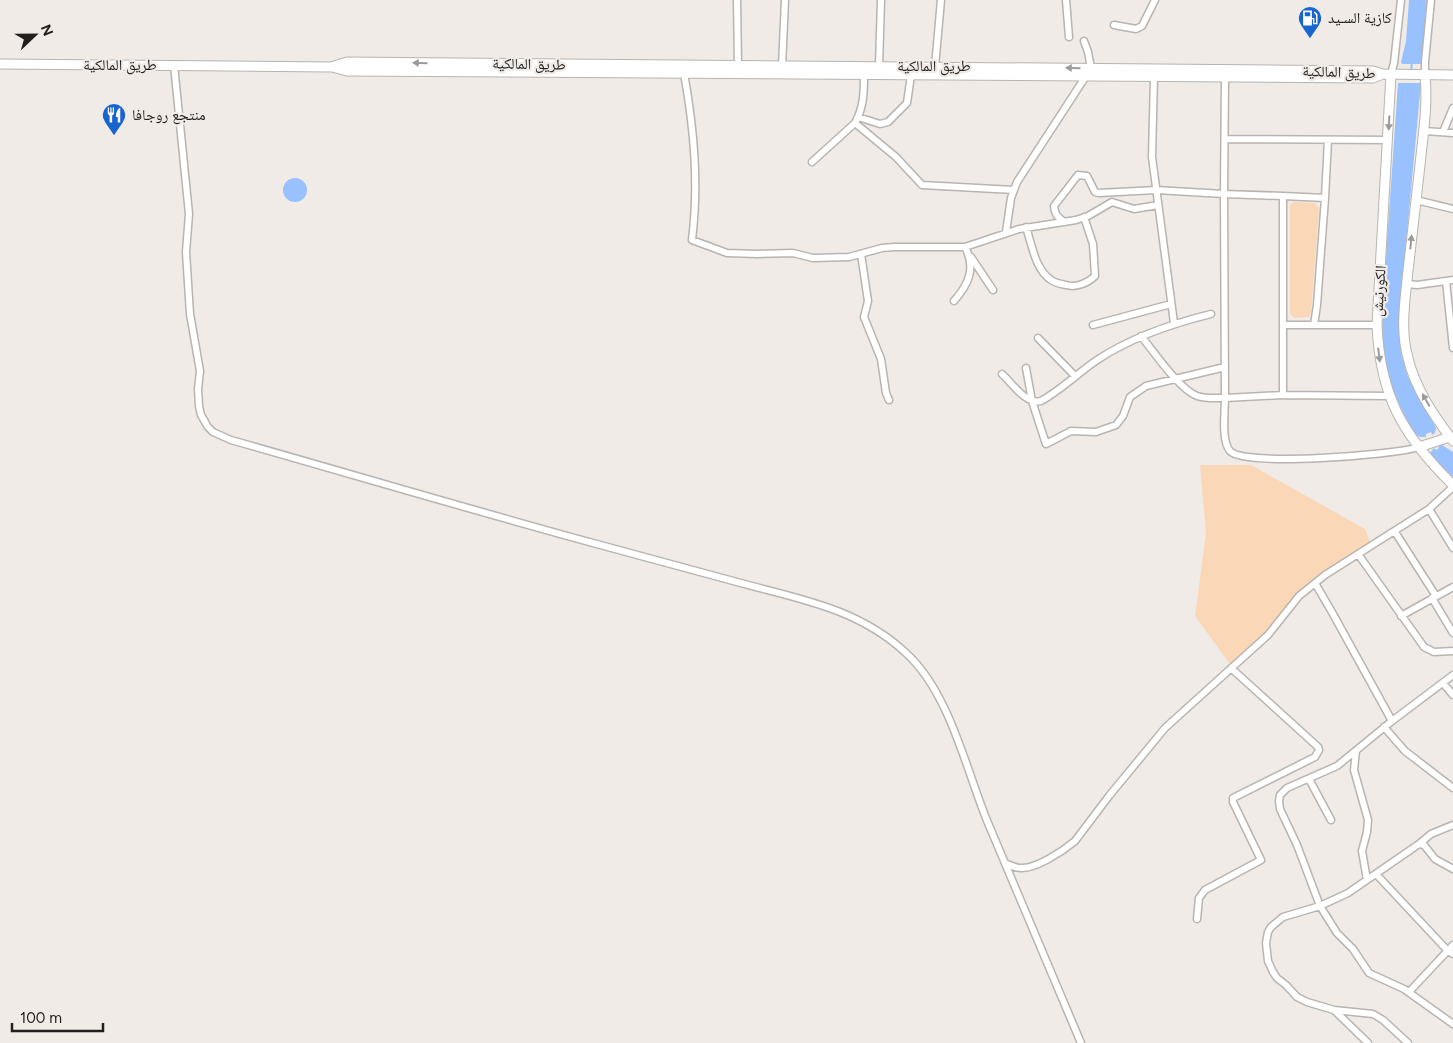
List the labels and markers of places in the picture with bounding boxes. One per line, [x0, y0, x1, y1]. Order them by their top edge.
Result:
fuel station icon: كازية السـيد [1297, 5, 1323, 39]
place label: كازية السـيد [1328, 9, 1392, 27]
restaurant icon: منتجع روجافا [101, 102, 127, 136]
place label: منتجع روجافا [132, 106, 206, 125]

